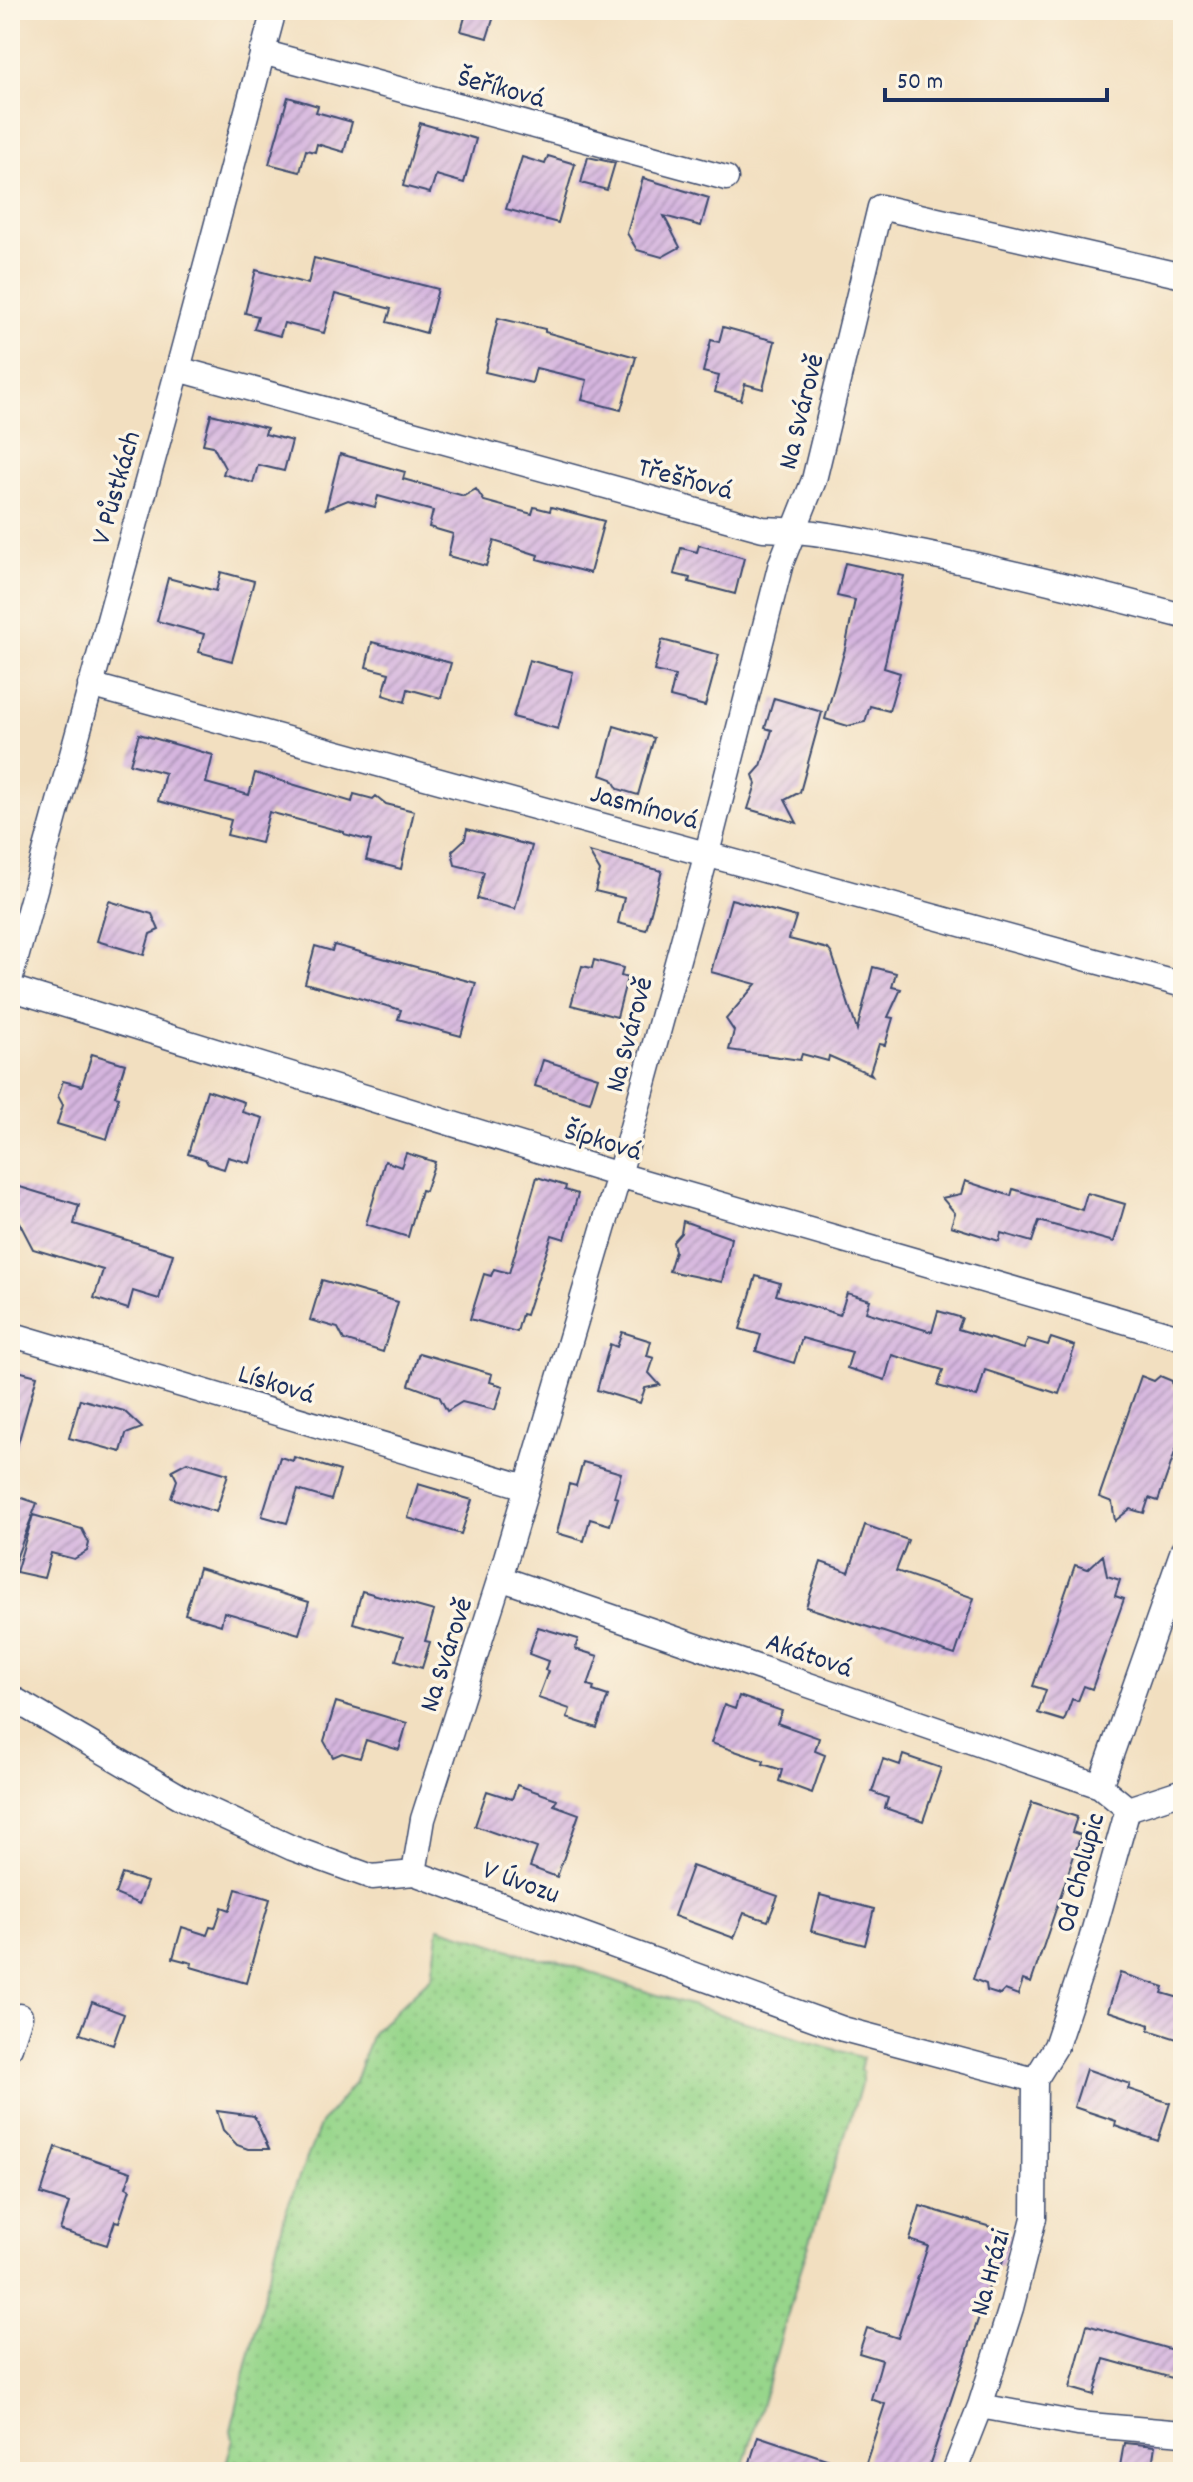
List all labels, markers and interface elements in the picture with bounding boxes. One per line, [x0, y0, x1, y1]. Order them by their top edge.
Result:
scale bar [885, 52, 1107, 102]
street label: Šeříková [453, 60, 549, 122]
text: 50 m [897, 66, 943, 100]
street label: Na Svárově [770, 350, 838, 474]
street label: V Půstkách [84, 427, 154, 550]
street label: Třešňová [633, 450, 737, 514]
street label: Jasmínová [585, 776, 702, 843]
street label: Na Svárově [597, 973, 666, 1097]
street label: Šípková [559, 1113, 646, 1174]
street label: Lísková [232, 1356, 319, 1417]
street label: Na Svárově [412, 1593, 486, 1718]
street label: Akátová [760, 1624, 857, 1691]
street label: Od Cholupic [1048, 1809, 1118, 1938]
street label: V Úvozu [476, 1852, 564, 1917]
street label: Na Hrázi [962, 2226, 1024, 2321]

